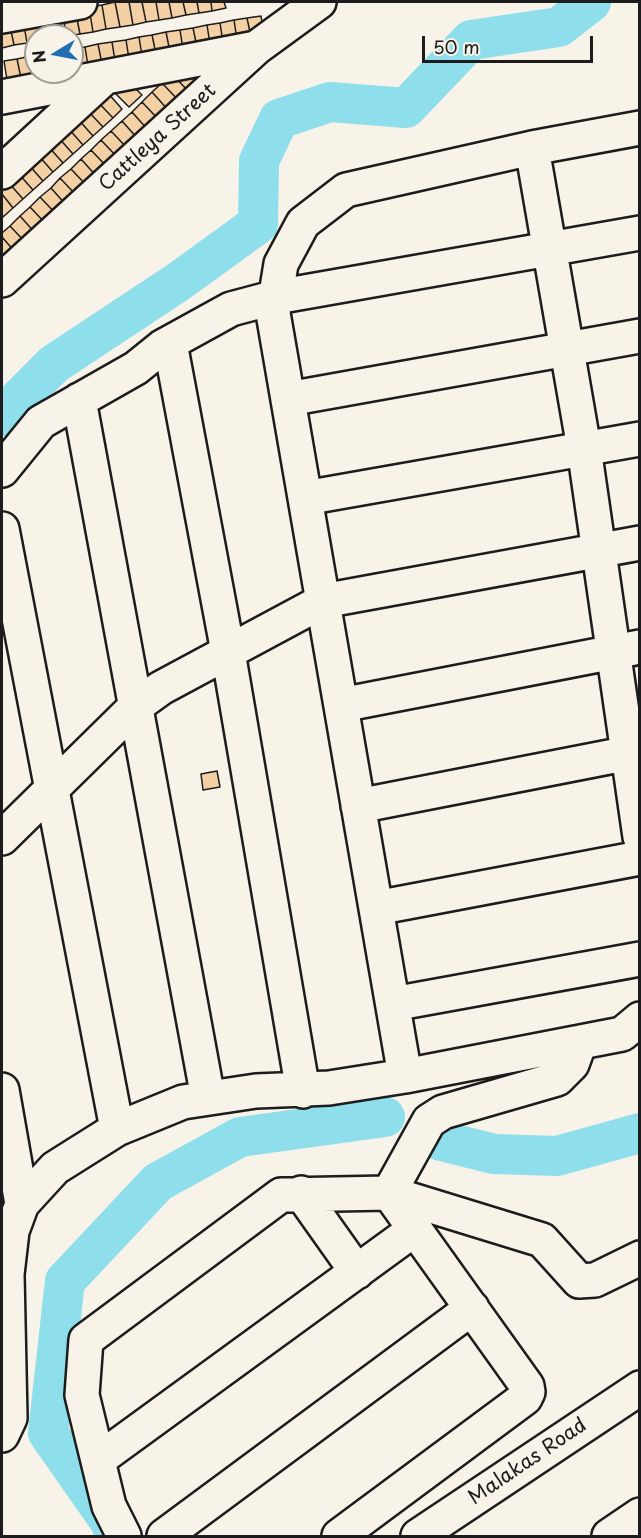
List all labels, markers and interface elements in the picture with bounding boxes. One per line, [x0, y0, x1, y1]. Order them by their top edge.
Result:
north arrow [24, 24, 84, 84]
scale bar [425, 24, 596, 62]
text: 50 m [433, 33, 480, 60]
text: N [25, 48, 51, 65]
street label: Cattleya Street [94, 79, 222, 197]
street label: Malakas Road [464, 1414, 592, 1510]

